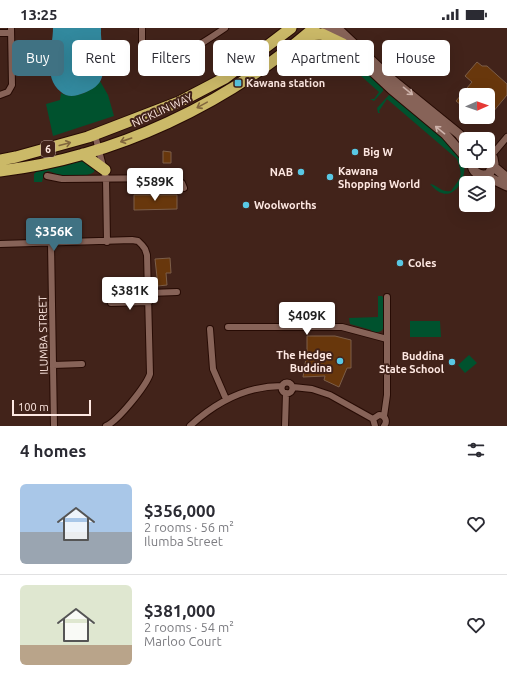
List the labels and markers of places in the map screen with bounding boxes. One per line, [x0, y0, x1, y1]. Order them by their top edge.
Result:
place label: Kawana station [246, 77, 325, 89]
marker: Kawana station [233, 78, 243, 88]
place label: Big W [363, 146, 393, 158]
marker: Big W [350, 147, 360, 157]
place label: Kawana Shopping World [338, 165, 420, 190]
place label: NAB [270, 166, 293, 178]
marker: NAB [296, 167, 306, 177]
pin: $589K [127, 168, 183, 202]
marker: Kawana Shopping World [325, 172, 335, 182]
place label: Woolworths [254, 199, 317, 211]
marker: Woolworths [241, 200, 251, 210]
pin: $356K [26, 218, 82, 252]
place label: Coles [408, 257, 436, 269]
marker: Coles [395, 258, 405, 268]
pin: $381K [102, 277, 158, 311]
pin: $409K [279, 302, 335, 336]
place label: The Hedge Buddina [276, 349, 332, 374]
place label: Buddina State School [379, 350, 445, 375]
marker: The Hedge Buddina [335, 356, 345, 366]
marker: Buddina State School [447, 357, 457, 367]

